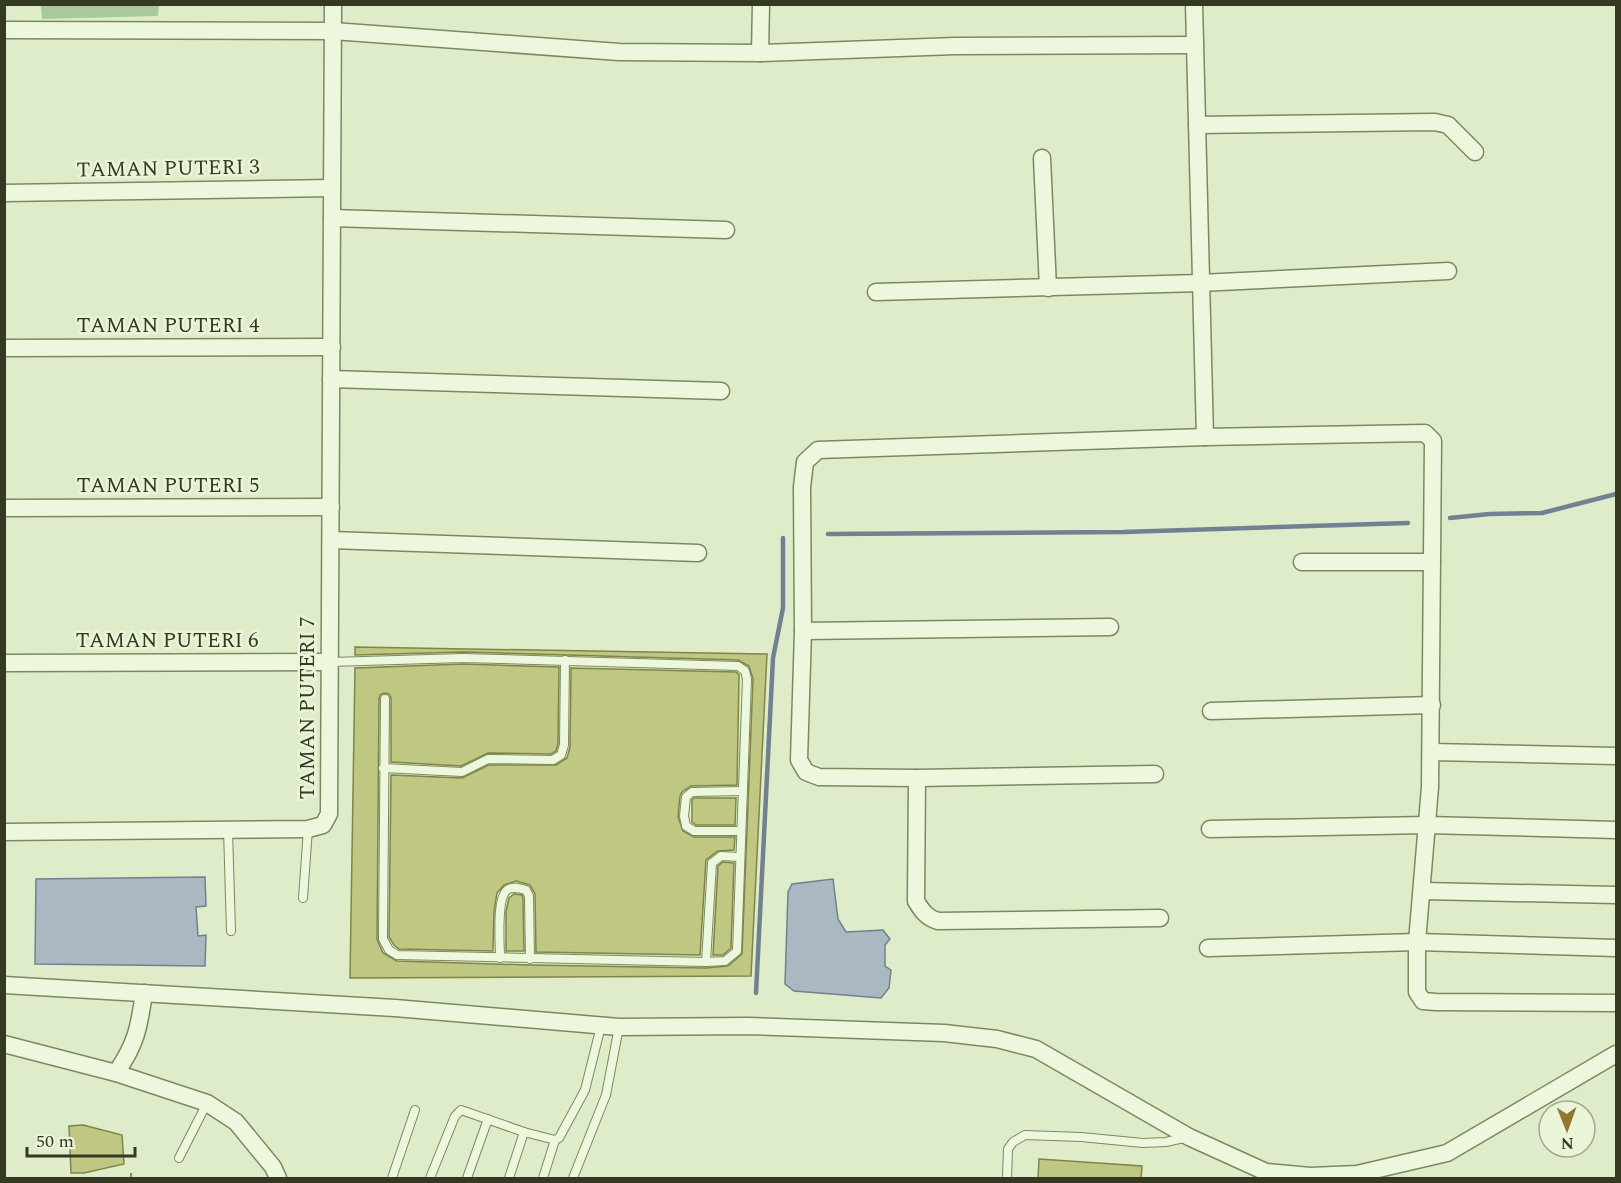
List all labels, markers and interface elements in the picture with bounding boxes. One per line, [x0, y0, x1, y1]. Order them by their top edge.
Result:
street label: TAMAN PUTERI 3 [76, 151, 260, 187]
street label: TAMAN PUTERI 4 [76, 310, 260, 342]
street label: TAMAN PUTERI 5 [76, 470, 260, 502]
street label: TAMAN PUTERI 7 [292, 616, 324, 800]
street label: TAMAN PUTERI 6 [75, 625, 259, 657]
north arrow [1537, 1099, 1597, 1159]
scale bar [27, 1120, 135, 1158]
text: 50 m [36, 1128, 74, 1155]
text: N [1561, 1131, 1574, 1155]

